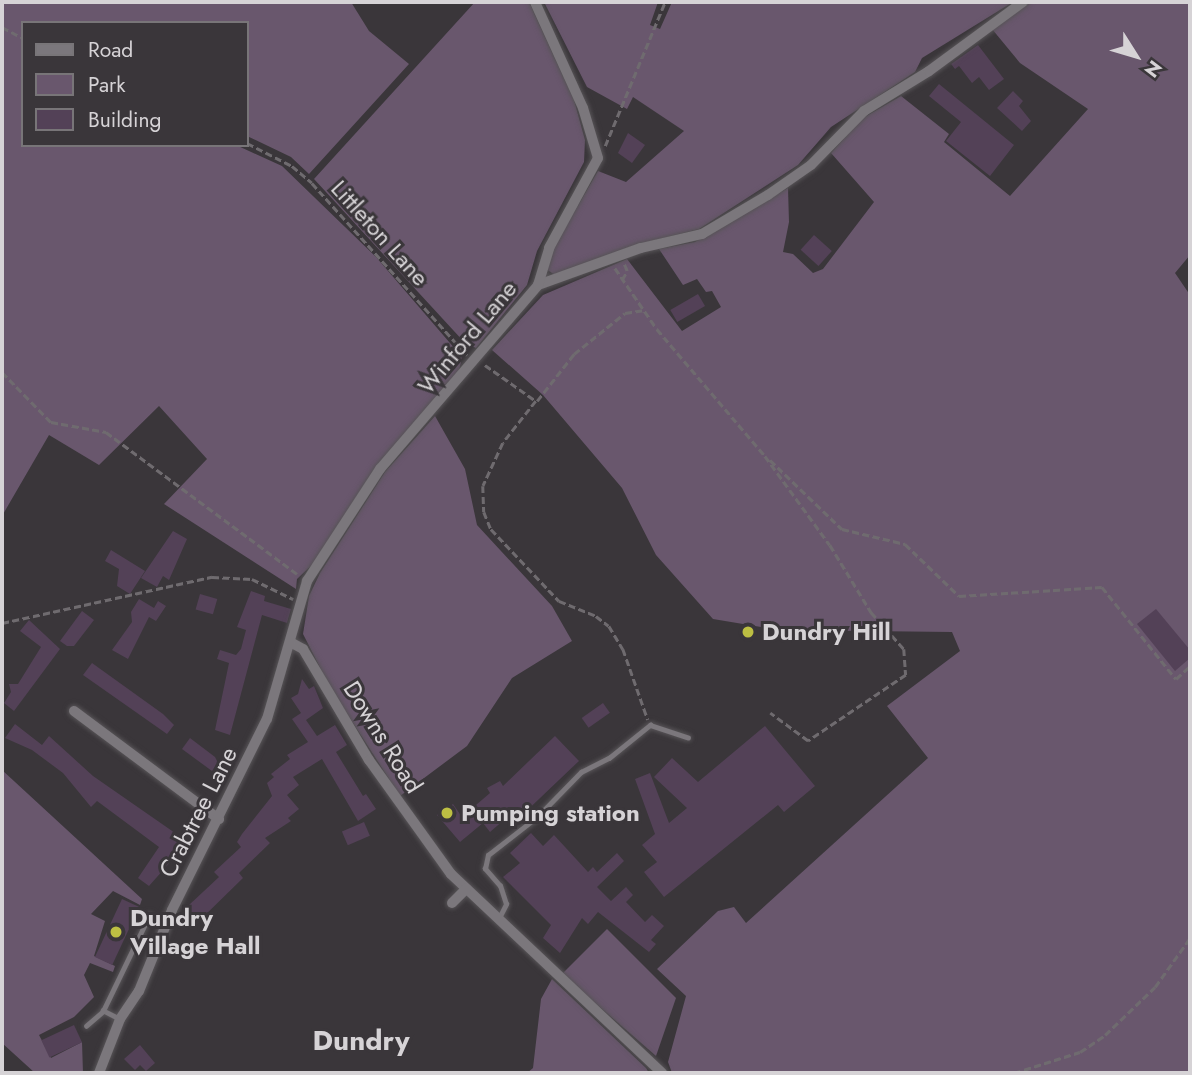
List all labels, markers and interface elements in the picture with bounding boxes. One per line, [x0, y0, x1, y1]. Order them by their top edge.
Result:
legend [21, 21, 248, 147]
north arrow [1101, 21, 1171, 91]
text: Road [88, 35, 133, 65]
text: N [1138, 55, 1168, 83]
text: Park [88, 70, 125, 100]
text: Building [88, 105, 161, 135]
street label: Littleton Lane [325, 174, 435, 292]
street label: Winford Lane [411, 275, 523, 399]
place label: Dundry Hill [762, 618, 891, 646]
marker: Dundry Hill [740, 624, 756, 640]
street label: Downs Road [337, 676, 429, 798]
street label: Crabtree Lane [153, 742, 243, 882]
place label: Pumping station [461, 799, 640, 827]
marker: Pumping station [439, 805, 455, 821]
place label: Dundry Village Hall [130, 904, 261, 960]
marker: Dundry Village Hall [108, 924, 124, 940]
district label: Dundry [313, 1024, 409, 1058]

